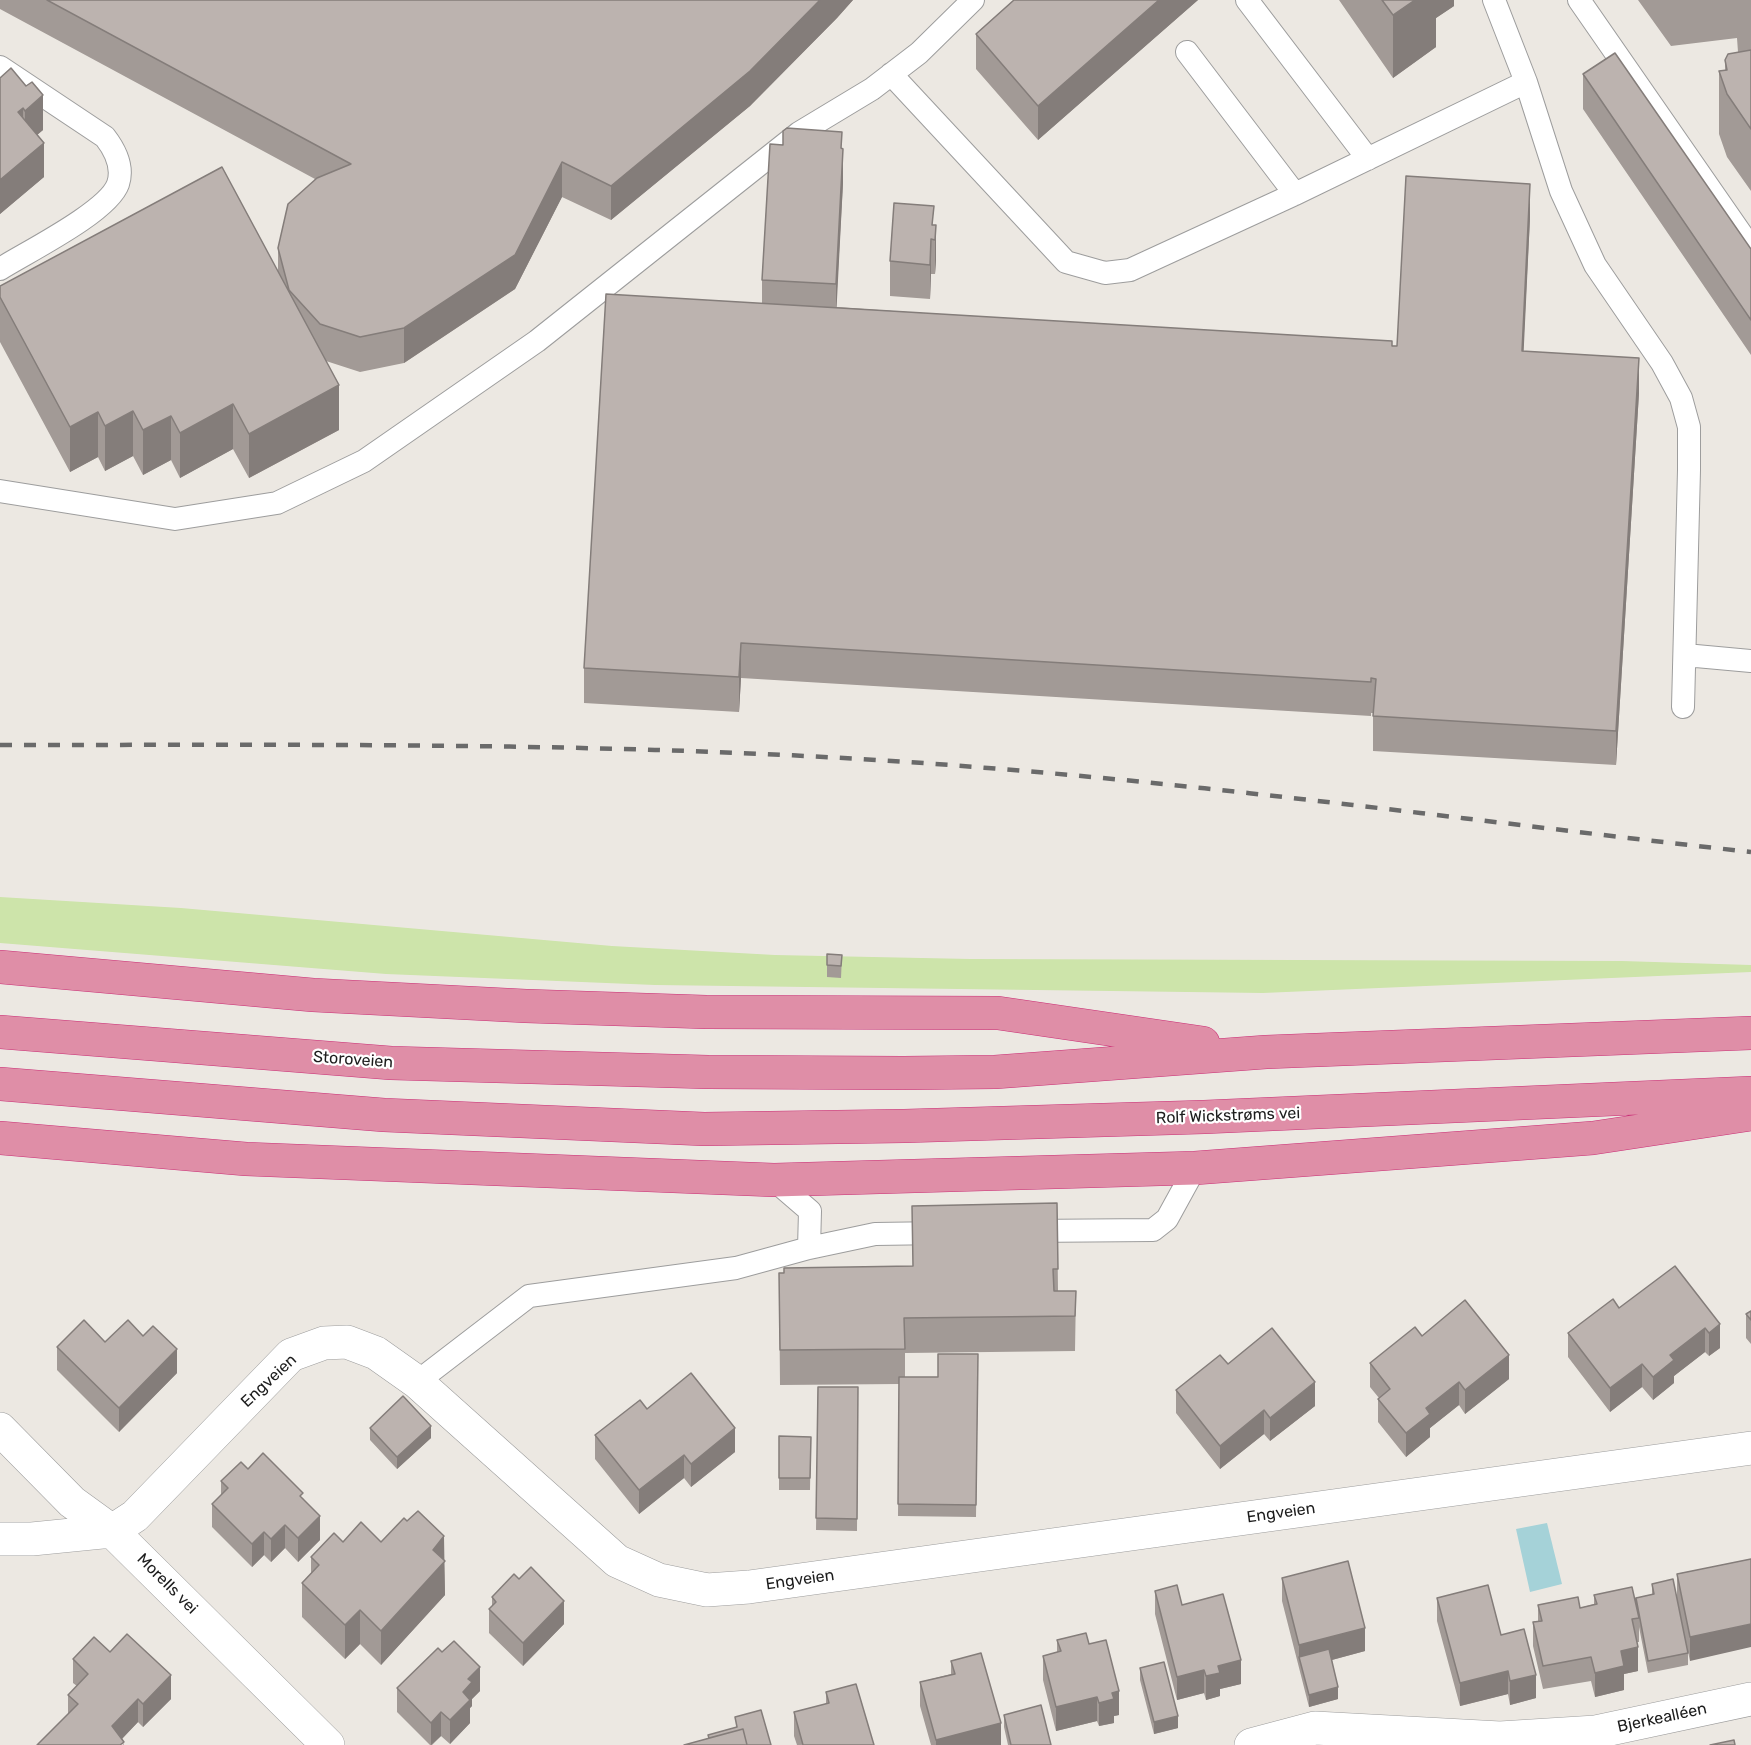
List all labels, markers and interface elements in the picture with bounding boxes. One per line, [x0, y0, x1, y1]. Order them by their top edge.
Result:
street label: Storoveien [312, 1048, 394, 1072]
street label: Rolf Wickstrøms vei [1156, 1104, 1300, 1128]
street label: Engveien [237, 1350, 301, 1412]
street label: Engveien [1246, 1499, 1316, 1527]
street label: Morells vei [133, 1550, 201, 1618]
street label: Engveien [765, 1566, 835, 1594]
street label: Bjerkealléen [1616, 1699, 1708, 1737]

